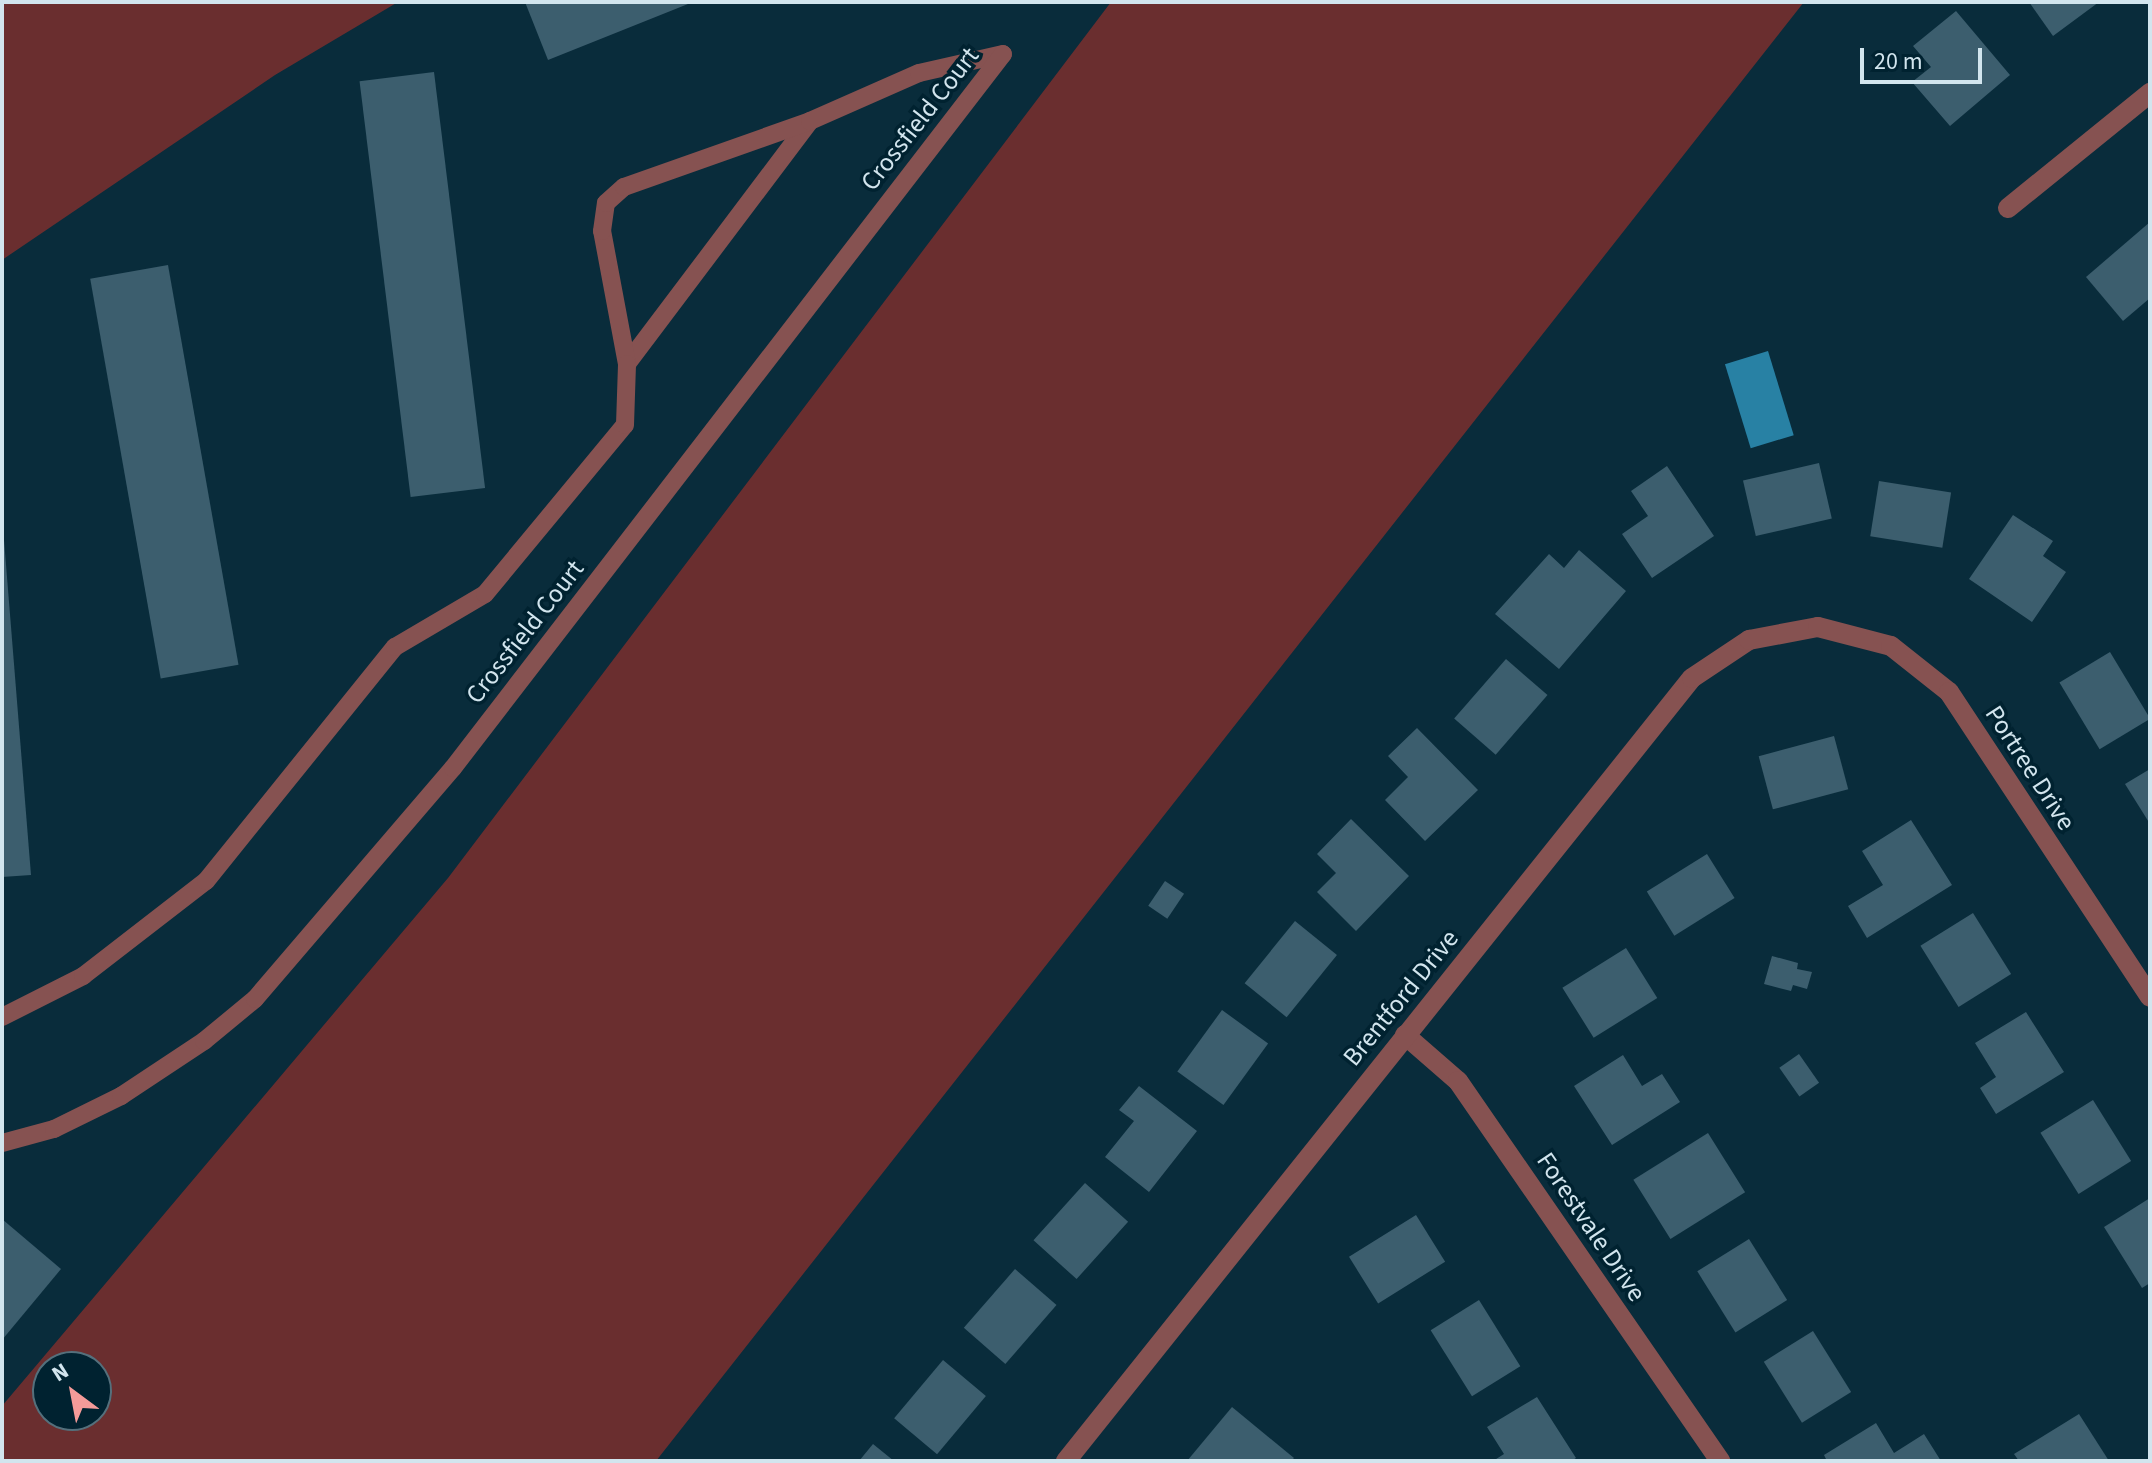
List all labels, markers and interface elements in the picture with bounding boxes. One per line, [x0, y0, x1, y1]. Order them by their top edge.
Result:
scale bar [1864, 32, 1986, 82]
street label: Crossfield Court [854, 41, 986, 197]
text: 20 m [1874, 44, 1923, 79]
street label: Crossfield Court [459, 554, 591, 710]
street label: Portree Drive [1978, 700, 2082, 836]
street label: Brentford Drive [1337, 924, 1465, 1072]
street label: Forestvale Drive [1530, 1146, 1652, 1308]
north arrow [32, 1351, 112, 1431]
text: N [46, 1355, 75, 1390]

